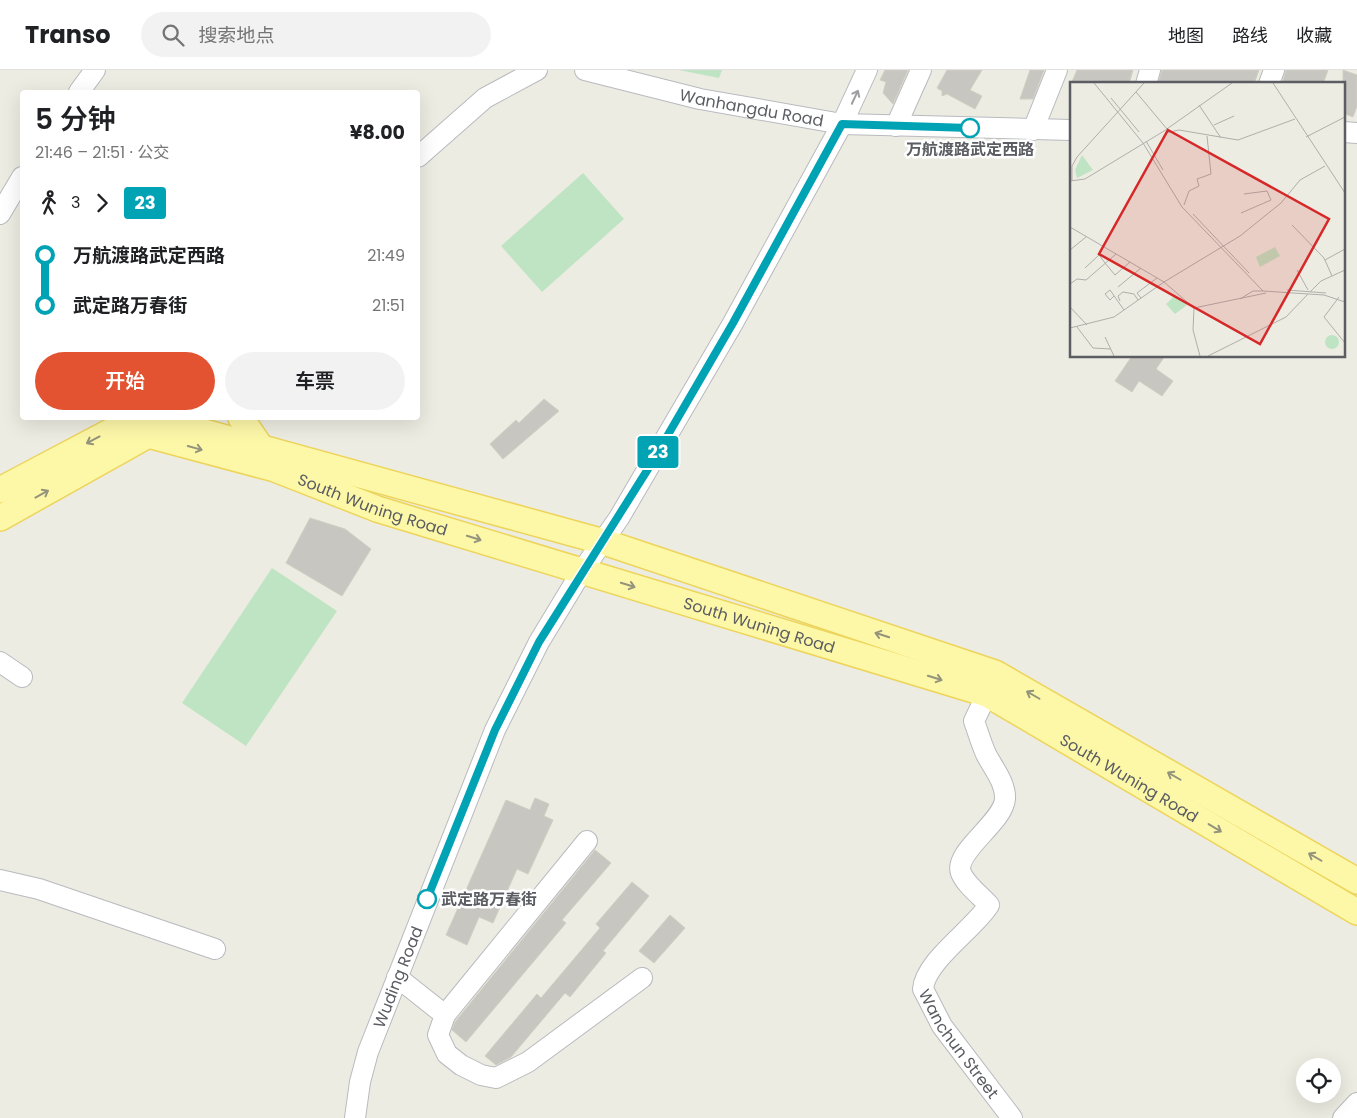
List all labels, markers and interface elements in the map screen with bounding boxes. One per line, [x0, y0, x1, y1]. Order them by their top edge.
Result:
search box [141, 12, 491, 57]
text: Transo [25, 18, 111, 51]
icon: search [159, 21, 187, 49]
text: 搜索地点 [199, 22, 275, 49]
text: 地图 [1168, 23, 1204, 48]
text: 路线 [1232, 23, 1268, 48]
text: 收藏 [1296, 23, 1332, 48]
inset map [1070, 82, 1344, 358]
street label: Wanhangdu Road [677, 83, 825, 132]
one-way arrow [851, 90, 860, 105]
text: 5 分钟 [35, 100, 116, 139]
marker: 万航渡路武定西路 [960, 118, 980, 138]
text: ¥8.00 [350, 119, 405, 146]
place label: 万航渡路武定西路 [906, 138, 1034, 161]
text: 21:46 – 21:51 · 公交 [35, 141, 169, 164]
icon: walk [35, 189, 63, 217]
icon: forward [88, 189, 116, 217]
text: 23 [134, 190, 156, 215]
text: 3 [71, 191, 80, 214]
text: 万航渡路武定西路 [73, 242, 225, 269]
text: 21:49 [367, 244, 405, 267]
text: 武定路万春街 [73, 292, 187, 319]
text: 21:51 [372, 294, 405, 317]
button: 开始 [35, 352, 215, 410]
button: 车票 [225, 352, 405, 410]
one-way arrow [86, 436, 101, 445]
line badge: 23 [636, 436, 680, 468]
text: 23 [647, 439, 669, 464]
one-way arrow [186, 444, 202, 453]
street label: South Wuning Road [294, 468, 450, 541]
one-way arrow [35, 489, 50, 499]
one-way arrow [465, 534, 481, 544]
one-way arrow [620, 581, 636, 591]
street label: South Wuning Road [681, 591, 838, 659]
one-way arrow [875, 630, 891, 640]
one-way arrow [926, 673, 942, 683]
one-way arrow [1026, 689, 1041, 699]
street label: South Wuning Road [1056, 728, 1203, 828]
one-way arrow [1167, 770, 1181, 780]
one-way arrow [1208, 824, 1222, 834]
one-way arrow [1308, 851, 1322, 861]
place label: 武定路万春街 [441, 888, 537, 911]
marker: 武定路万春街 [417, 889, 437, 909]
street label: Wuding Road [367, 923, 428, 1031]
street label: Wanchun Street [913, 985, 1005, 1103]
map controls [1296, 1058, 1341, 1103]
button: locate [1296, 1058, 1341, 1103]

